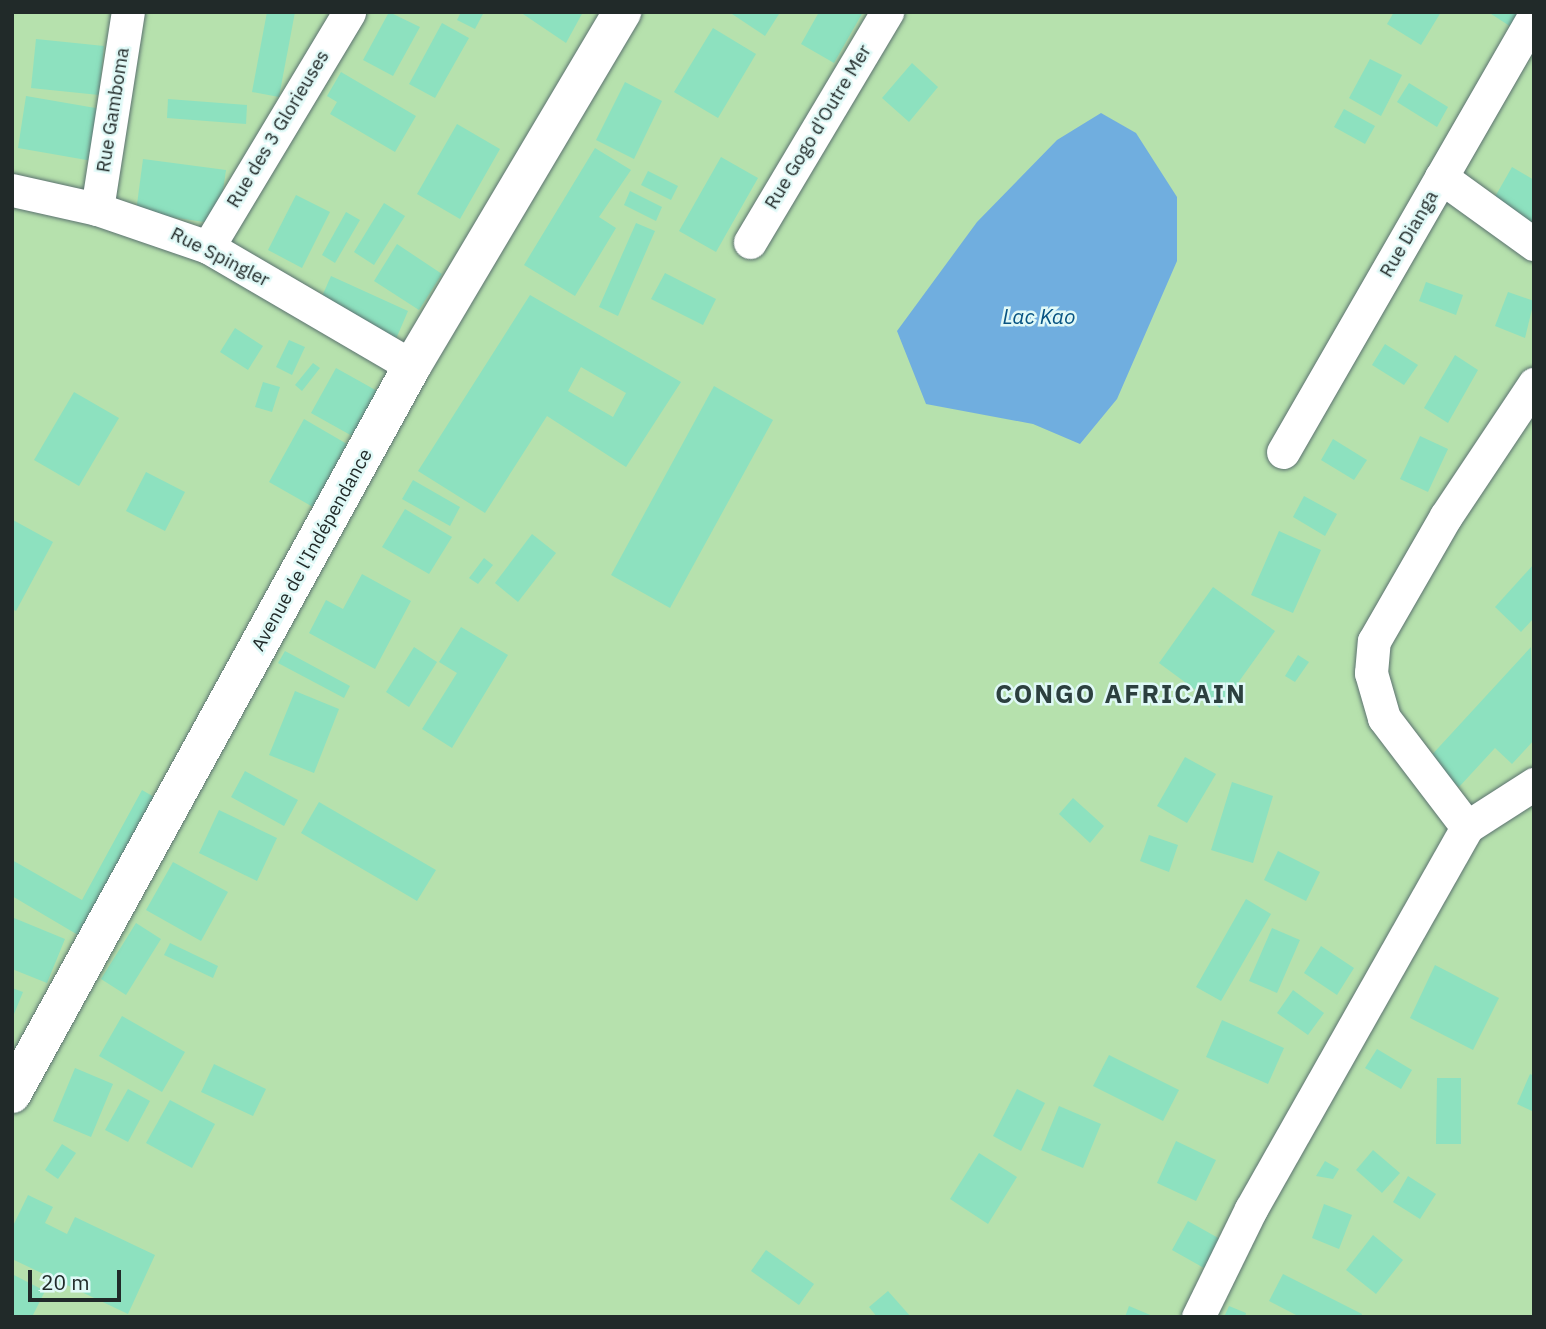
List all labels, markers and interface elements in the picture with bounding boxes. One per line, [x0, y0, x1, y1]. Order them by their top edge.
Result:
street label: Rue Gogo d'Outre Mer [760, 41, 876, 213]
street label: Rue Gamboma [92, 46, 134, 174]
street label: Rue des 3 Glorieuses [222, 46, 334, 212]
street label: Rue Dianga [1375, 187, 1443, 281]
street label: Rue Spingler [167, 222, 273, 292]
water label: Lac Kao [1002, 303, 1076, 329]
street label: Avenue de l'Indépendance [247, 445, 377, 655]
district label: CONGO AFRICAIN [997, 678, 1245, 710]
scale bar [32, 1256, 124, 1300]
text: 20 m [41, 1268, 90, 1296]

